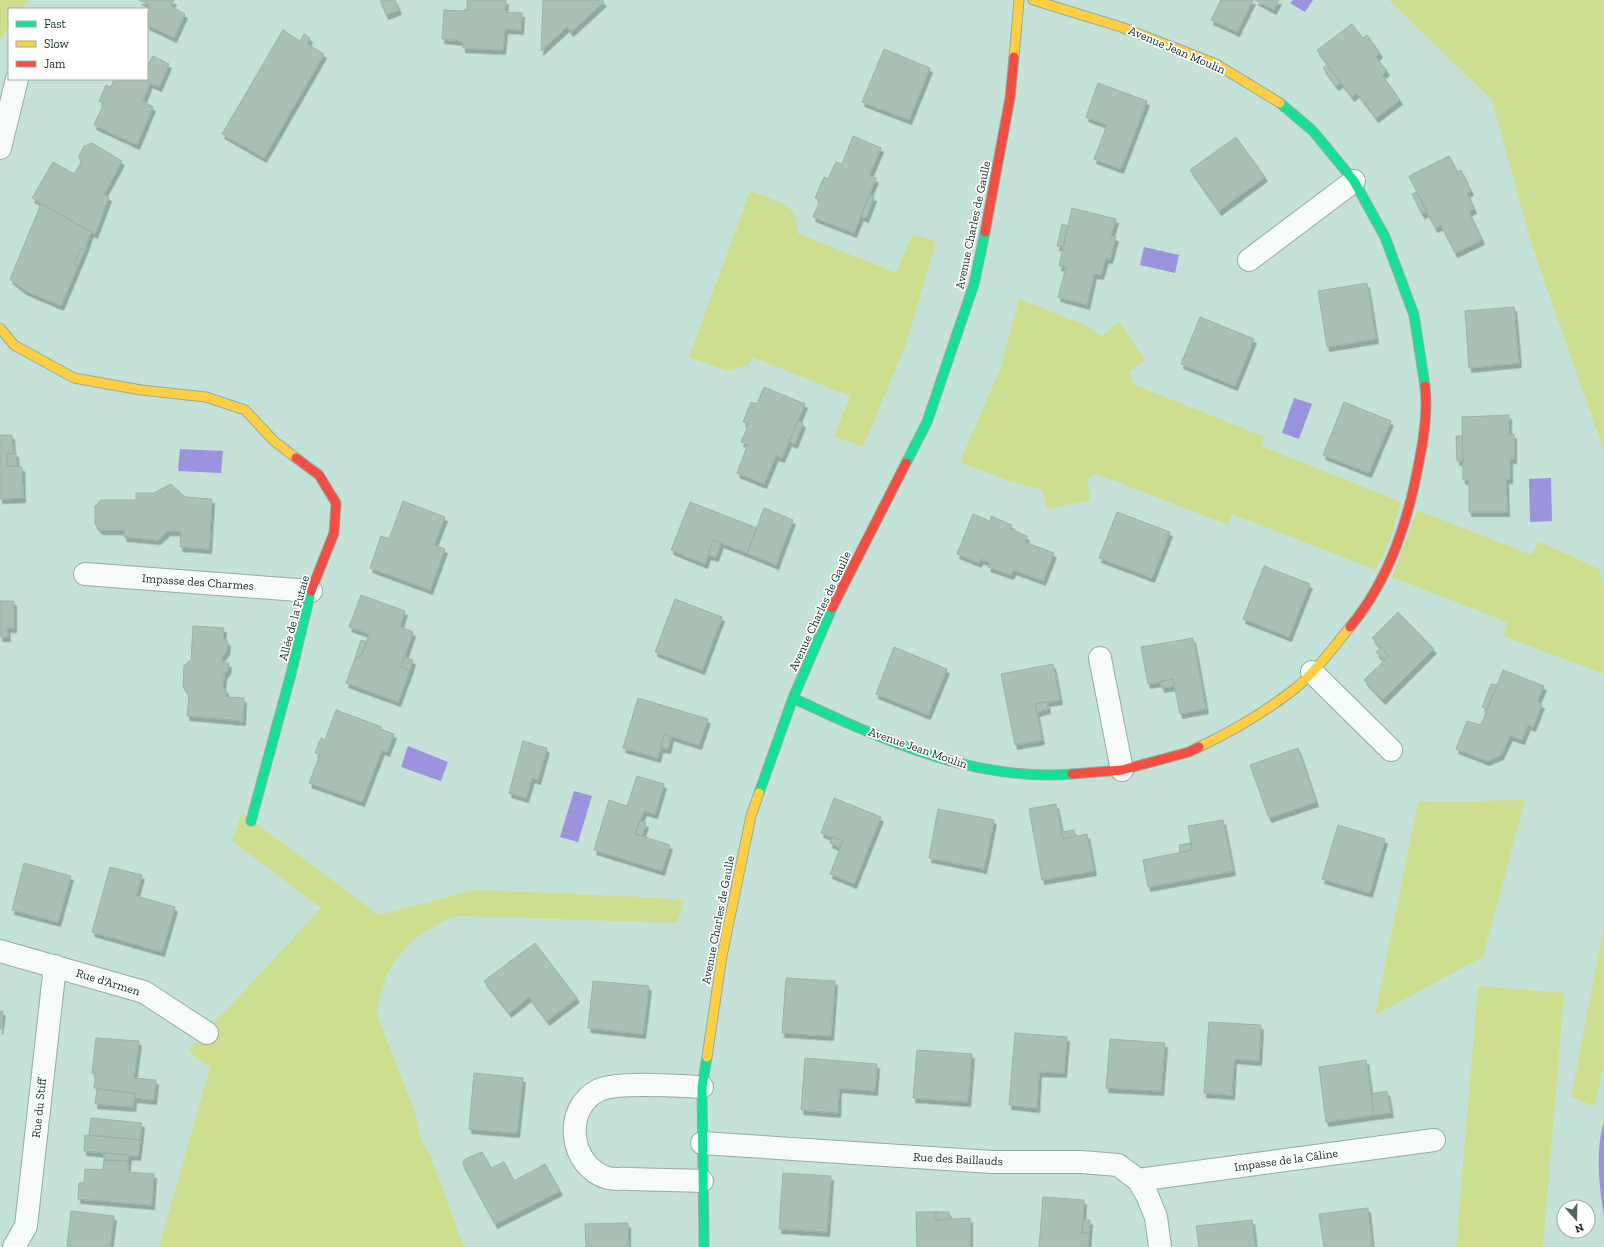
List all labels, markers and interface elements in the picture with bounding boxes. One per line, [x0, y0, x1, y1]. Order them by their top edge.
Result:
legend [8, 8, 148, 80]
text: Fast [44, 17, 67, 31]
street label: Avenue Jean Moulin [1127, 23, 1227, 77]
text: Slow [44, 37, 70, 51]
text: Jam [44, 57, 66, 71]
street label: Avenue Charles de Gaulle [953, 159, 993, 290]
street label: Avenue Charles de Gaulle [786, 549, 854, 673]
street label: Impasse des Charmes [142, 571, 254, 593]
street label: Allée de la Futaie [276, 574, 312, 662]
street label: Avenue Jean Moulin [867, 725, 969, 771]
street label: Avenue Charles de Gaulle [699, 854, 737, 985]
street label: Rue d'Armen [74, 966, 142, 998]
street label: Rue du Stiff [29, 1076, 49, 1139]
street label: Impasse de la Câline [1233, 1146, 1339, 1174]
street label: Rue des Baillauds [913, 1150, 1003, 1168]
north arrow [1556, 1199, 1596, 1239]
text: N [1573, 1220, 1585, 1236]

